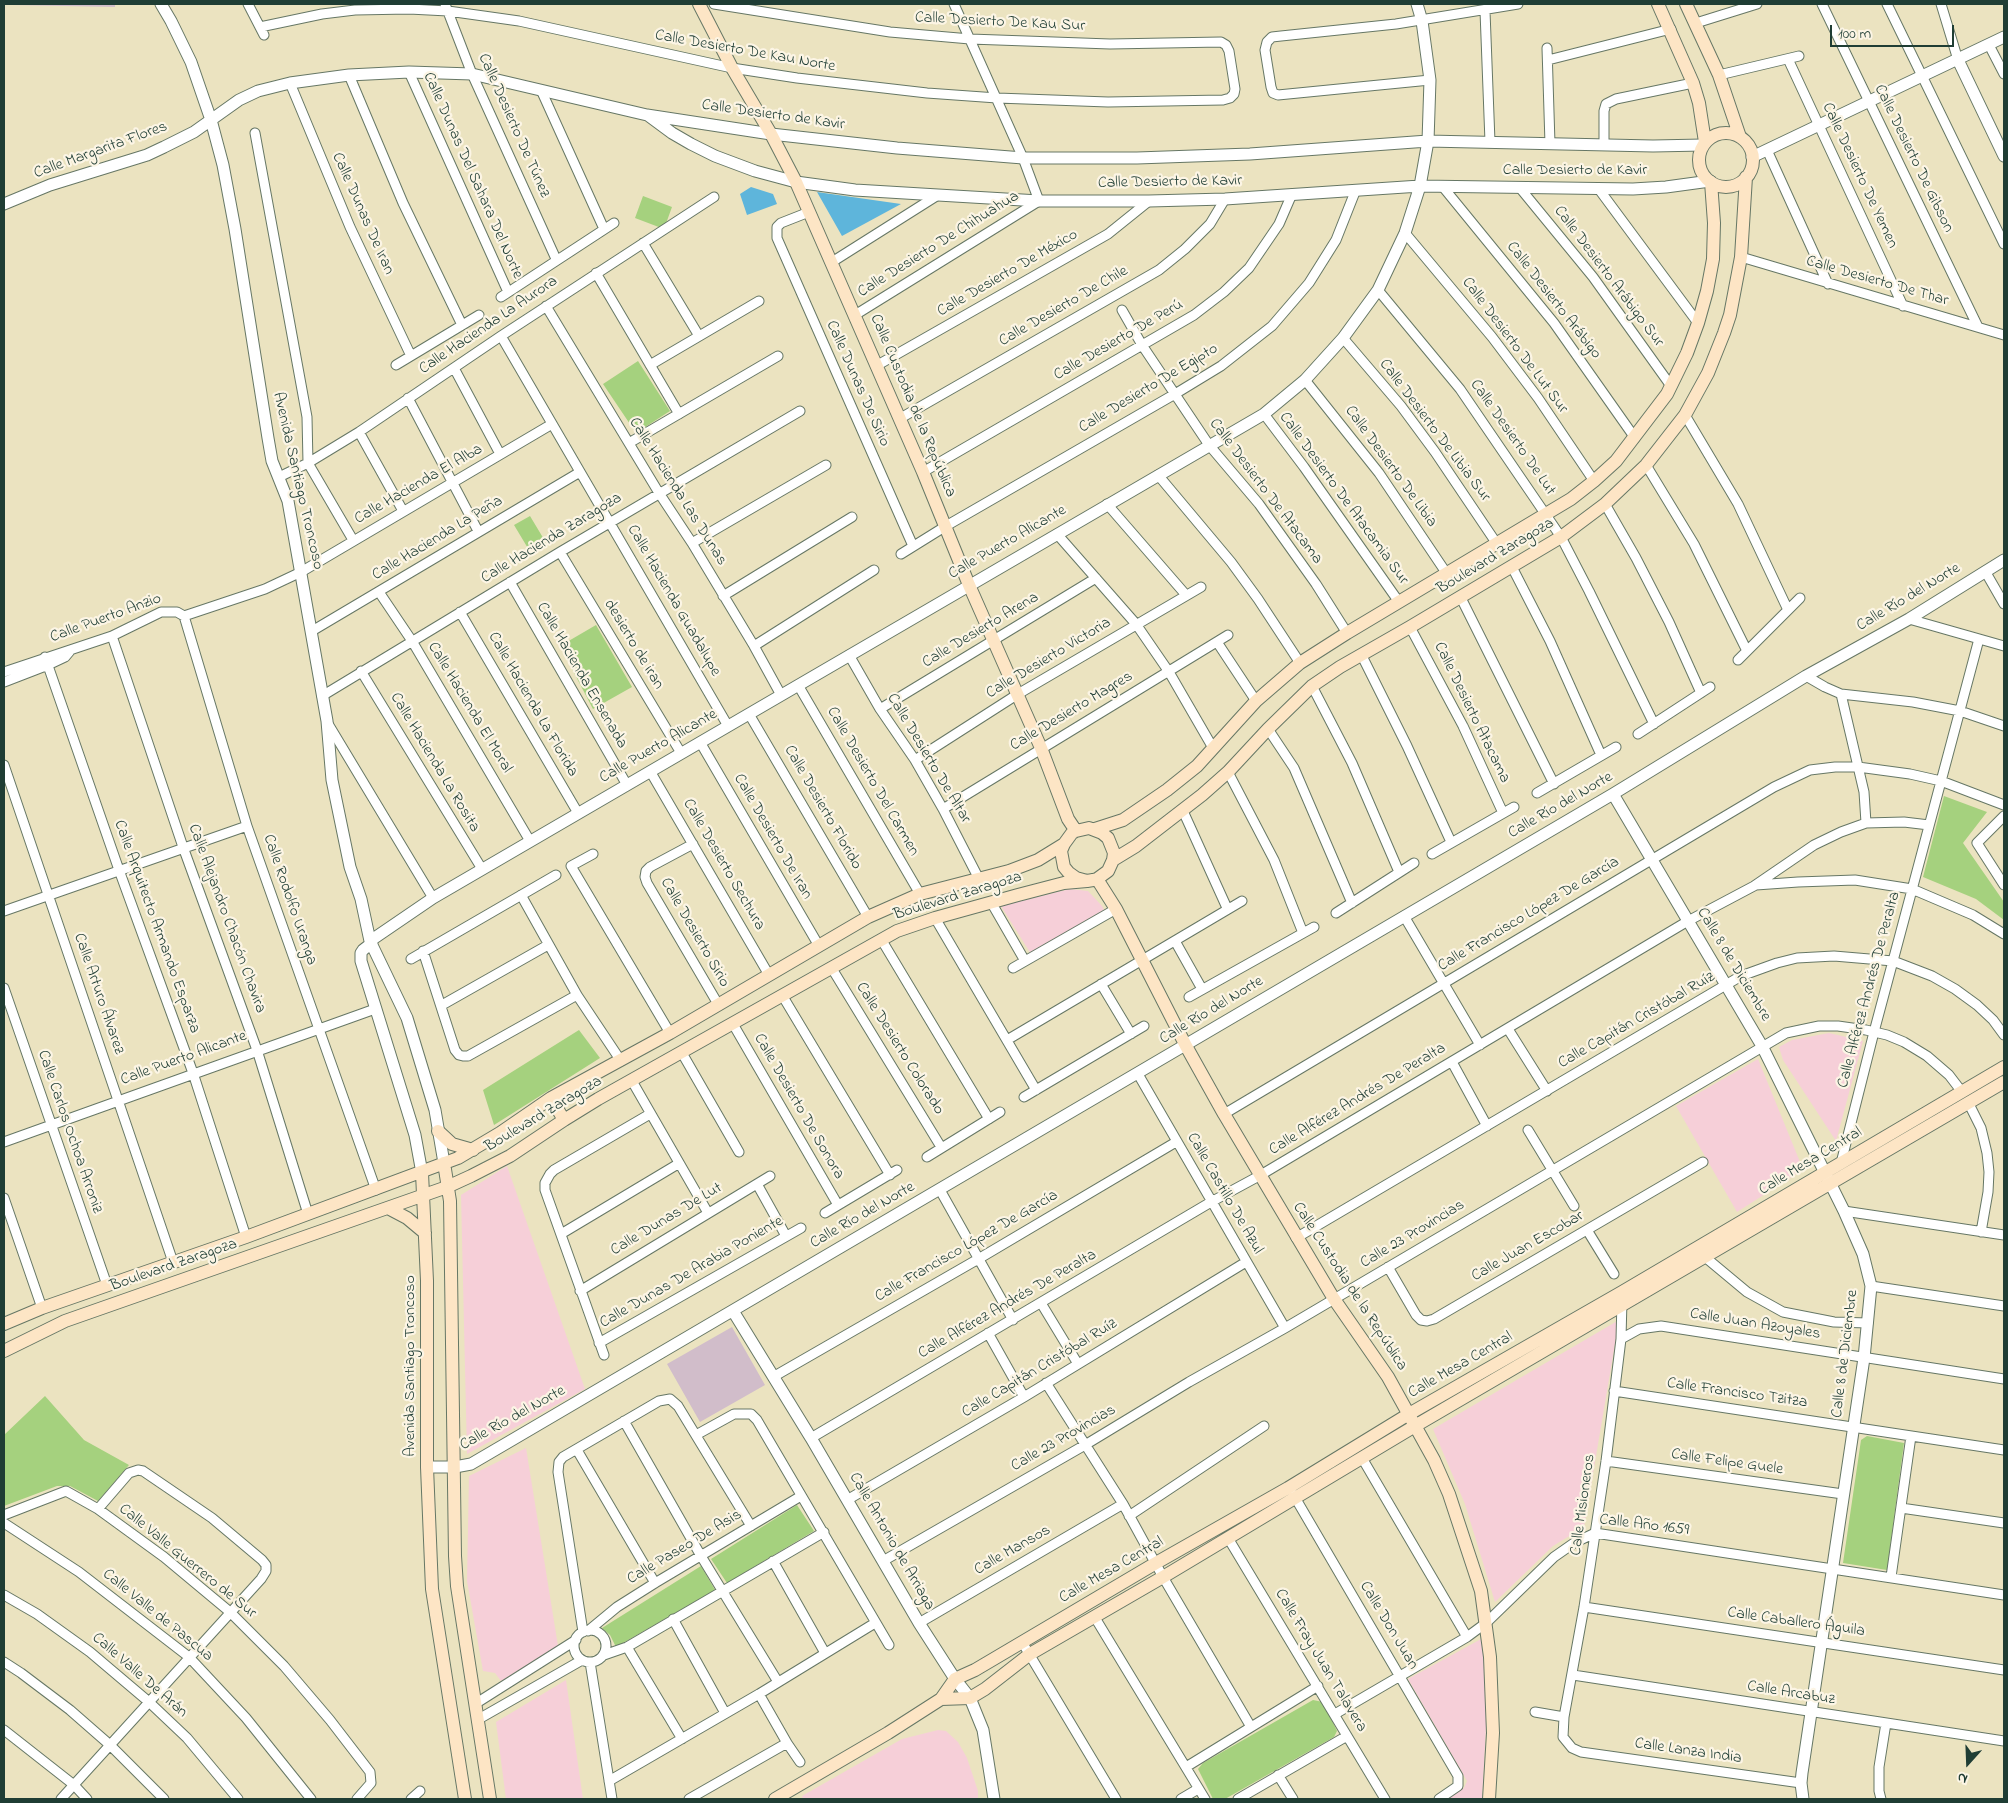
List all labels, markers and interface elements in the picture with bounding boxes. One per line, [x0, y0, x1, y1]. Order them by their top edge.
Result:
street label: Calle Desierto De Kau Sur [914, 9, 1086, 37]
scale bar [1833, 15, 1957, 47]
text: 100 m [1838, 23, 1871, 45]
street label: Calle Desierto De Kau Norte [653, 27, 837, 77]
street label: Calle Desierto De Túnez [473, 51, 553, 201]
street label: Calle Dunas Del Sahara Del Norte [418, 70, 526, 282]
street label: Calle Desierto De Gibson [1869, 82, 1957, 236]
street label: Calle Desierto de Kavir [700, 96, 846, 136]
street label: Calle Desierto De Yemen [1817, 100, 1901, 252]
street label: Calle Margarita Flores [32, 118, 170, 184]
street label: Calle Dunas De Iran [326, 150, 398, 278]
street label: Calle Desierto de Kavir [1503, 161, 1647, 181]
street label: Calle Desierto de Kavir [1098, 172, 1242, 194]
street label: Calle Desierto De Chihuahua [855, 187, 1023, 303]
street label: Calle Desierto Arábigo Sur [1549, 203, 1667, 351]
street label: Calle Desierto De México [934, 226, 1082, 322]
street label: Calle Desierto Arábigo [1501, 239, 1605, 363]
street label: Calle Desierto De Thar [1804, 253, 1950, 311]
street label: Calle Desierto De Chile [996, 262, 1132, 352]
street label: Calle Hacienda La Aurora [416, 272, 562, 380]
street label: Calle Desierto De Lut Sur [1457, 274, 1571, 418]
street label: Calle Desierto De Perú [1051, 296, 1187, 386]
street label: Calle Custodia de la República [865, 312, 959, 500]
street label: Calle Dunas De Sirio [821, 318, 893, 450]
street label: Calle Desierto De Egipto [1076, 340, 1222, 438]
street label: Calle Desierto De Libia Sur [1374, 356, 1494, 506]
street label: Calle Desierto De Lut [1465, 376, 1559, 500]
street label: Avenida Santiago Troncoso [267, 390, 327, 572]
street label: Calle Desierto De Libia [1339, 403, 1441, 531]
street label: Calle Desierto De Atacamia Sur [1274, 409, 1412, 589]
street label: Calle Hacienda Las Dunas [624, 414, 730, 570]
street label: Calle Desierto De Atacama [1204, 415, 1326, 569]
street label: Calle Hacienda El Alba [352, 441, 486, 529]
street label: Calle Hacienda Zaragoza [478, 489, 626, 589]
street label: Calle Hacienda La Peña [369, 492, 507, 586]
street label: Calle Puerto Alicante [946, 501, 1070, 585]
street label: Boulevard Zaragoza [1434, 515, 1558, 599]
street label: Calle Hacienda Guadalupe [622, 522, 724, 680]
street label: Calle Río del Norte [1854, 560, 1964, 636]
street label: Calle Desierto Arena [919, 589, 1043, 673]
street label: Calle Puerto Anzio [48, 590, 164, 648]
street label: desierto de iran [599, 597, 667, 693]
street label: Calle Hacienda Ensenada [531, 599, 631, 753]
street label: Calle Desierto Victoria [983, 614, 1115, 704]
street label: Calle Hacienda La Florida [483, 629, 581, 781]
street label: Calle Hacienda El Moral [422, 639, 516, 777]
street label: Calle Desierto Atacama [1429, 639, 1513, 787]
street label: Calle Desierto Magres [1007, 668, 1137, 756]
street label: Calle Hacienda La Rosita [385, 690, 483, 836]
street label: Calle Desierto De Altar [882, 691, 974, 827]
street label: Calle Desierto Del Carmen [821, 704, 923, 860]
street label: Calle Puerto Alicante [597, 705, 721, 789]
street label: Calle Desierto Florido [779, 742, 865, 874]
street label: Calle Río del Norte [1505, 768, 1617, 844]
street label: Calle Desierto De Iran [728, 771, 816, 903]
street label: Calle Desierto Sechura [678, 796, 768, 934]
street label: Calle Arquitecto Armando Esparza [108, 818, 204, 1036]
street label: Calle Alejandro Chacón Chavira [183, 822, 269, 1016]
street label: Calle Rodolfo Uranga [258, 832, 320, 968]
street label: Calle Francisco López De García [1435, 853, 1623, 977]
street label: Boulevard Zaragoza [892, 868, 1024, 926]
street label: Calle Desierto Sirio [655, 875, 733, 991]
street label: Calle Alférez Andrés De Peralta [1834, 890, 1906, 1090]
street label: Calle 8 de Diciembre [1692, 905, 1774, 1025]
street label: Calle Arturo Álvarez [68, 931, 128, 1057]
street label: Calle Capitán Cristóbal Ruíz [1555, 968, 1719, 1074]
street label: Calle Río del Norte [1157, 973, 1267, 1049]
street label: Calle Desierto Colorado [851, 979, 947, 1119]
street label: Calle Puerto Alicante [118, 1027, 250, 1091]
street label: Calle Desierto De Sonora [748, 1031, 848, 1183]
street label: Calle Alférez Andrés De Peralta [1266, 1040, 1450, 1160]
street label: Calle Carlos Ochoa Arroniz [32, 1048, 106, 1216]
street label: Boulevard Zaragoza [482, 1073, 606, 1157]
street label: Calle Mesa Central [1756, 1124, 1866, 1200]
street label: Calle Castillo De Azul [1181, 1130, 1267, 1258]
street label: Calle Río del Norte [807, 1178, 919, 1254]
street label: Calle Dunas De Lut [608, 1179, 726, 1261]
street label: Calle Francisco López De García [872, 1187, 1062, 1307]
street label: Calle 23 Provincias [1358, 1196, 1468, 1274]
street label: Calle Custodia de la República [1287, 1199, 1411, 1375]
street label: Calle Juan Escobar [1469, 1207, 1587, 1287]
street label: Calle Dunas De Arabia Poniente [597, 1212, 787, 1334]
street label: Boulevard Zaragoza [108, 1235, 240, 1297]
street label: Calle Alférez Andrés De Peralta [915, 1246, 1101, 1364]
street label: Avenida Santiago Troncoso [401, 1275, 421, 1457]
street label: Calle 8 de Diciembre [1829, 1289, 1863, 1419]
street label: Calle Juan Azoyales [1688, 1305, 1822, 1345]
street label: Calle Capitán Cristóbal Ruíz [959, 1315, 1121, 1423]
street label: Calle Mesa Central [1405, 1328, 1517, 1404]
street label: Calle Francisco Tzitza [1666, 1375, 1808, 1413]
street label: Calle Río del Norte [457, 1382, 569, 1456]
street label: Calle 23 Provincias [1008, 1401, 1120, 1477]
street label: Calle Felipe Guele [1670, 1446, 1784, 1480]
street label: Calle Misioneros [1567, 1453, 1601, 1557]
street label: Calle Antonio de Arriaga [844, 1470, 938, 1614]
street label: Calle Valle Guerrero de Sur [114, 1500, 260, 1624]
street label: Calle Paseo De Asis [624, 1506, 746, 1590]
street label: Calle Año 1659 [1598, 1511, 1690, 1541]
street label: Calle Mansos [971, 1521, 1055, 1581]
street label: Calle Mesa Central [1056, 1533, 1168, 1609]
street label: Calle Valle de Pascua [98, 1566, 216, 1666]
street label: Calle Don Juan [1354, 1578, 1422, 1674]
street label: Calle Fray Juan Talavera [1270, 1586, 1370, 1736]
street label: Calle Caballero Águila [1726, 1604, 1866, 1642]
street label: Calle Valle De Arán [87, 1629, 191, 1723]
street label: Calle Arcabuz [1746, 1678, 1836, 1710]
street label: Calle Lanza India [1633, 1735, 1743, 1769]
north arrow [1943, 1738, 1993, 1788]
text: N [1955, 1766, 1971, 1789]

